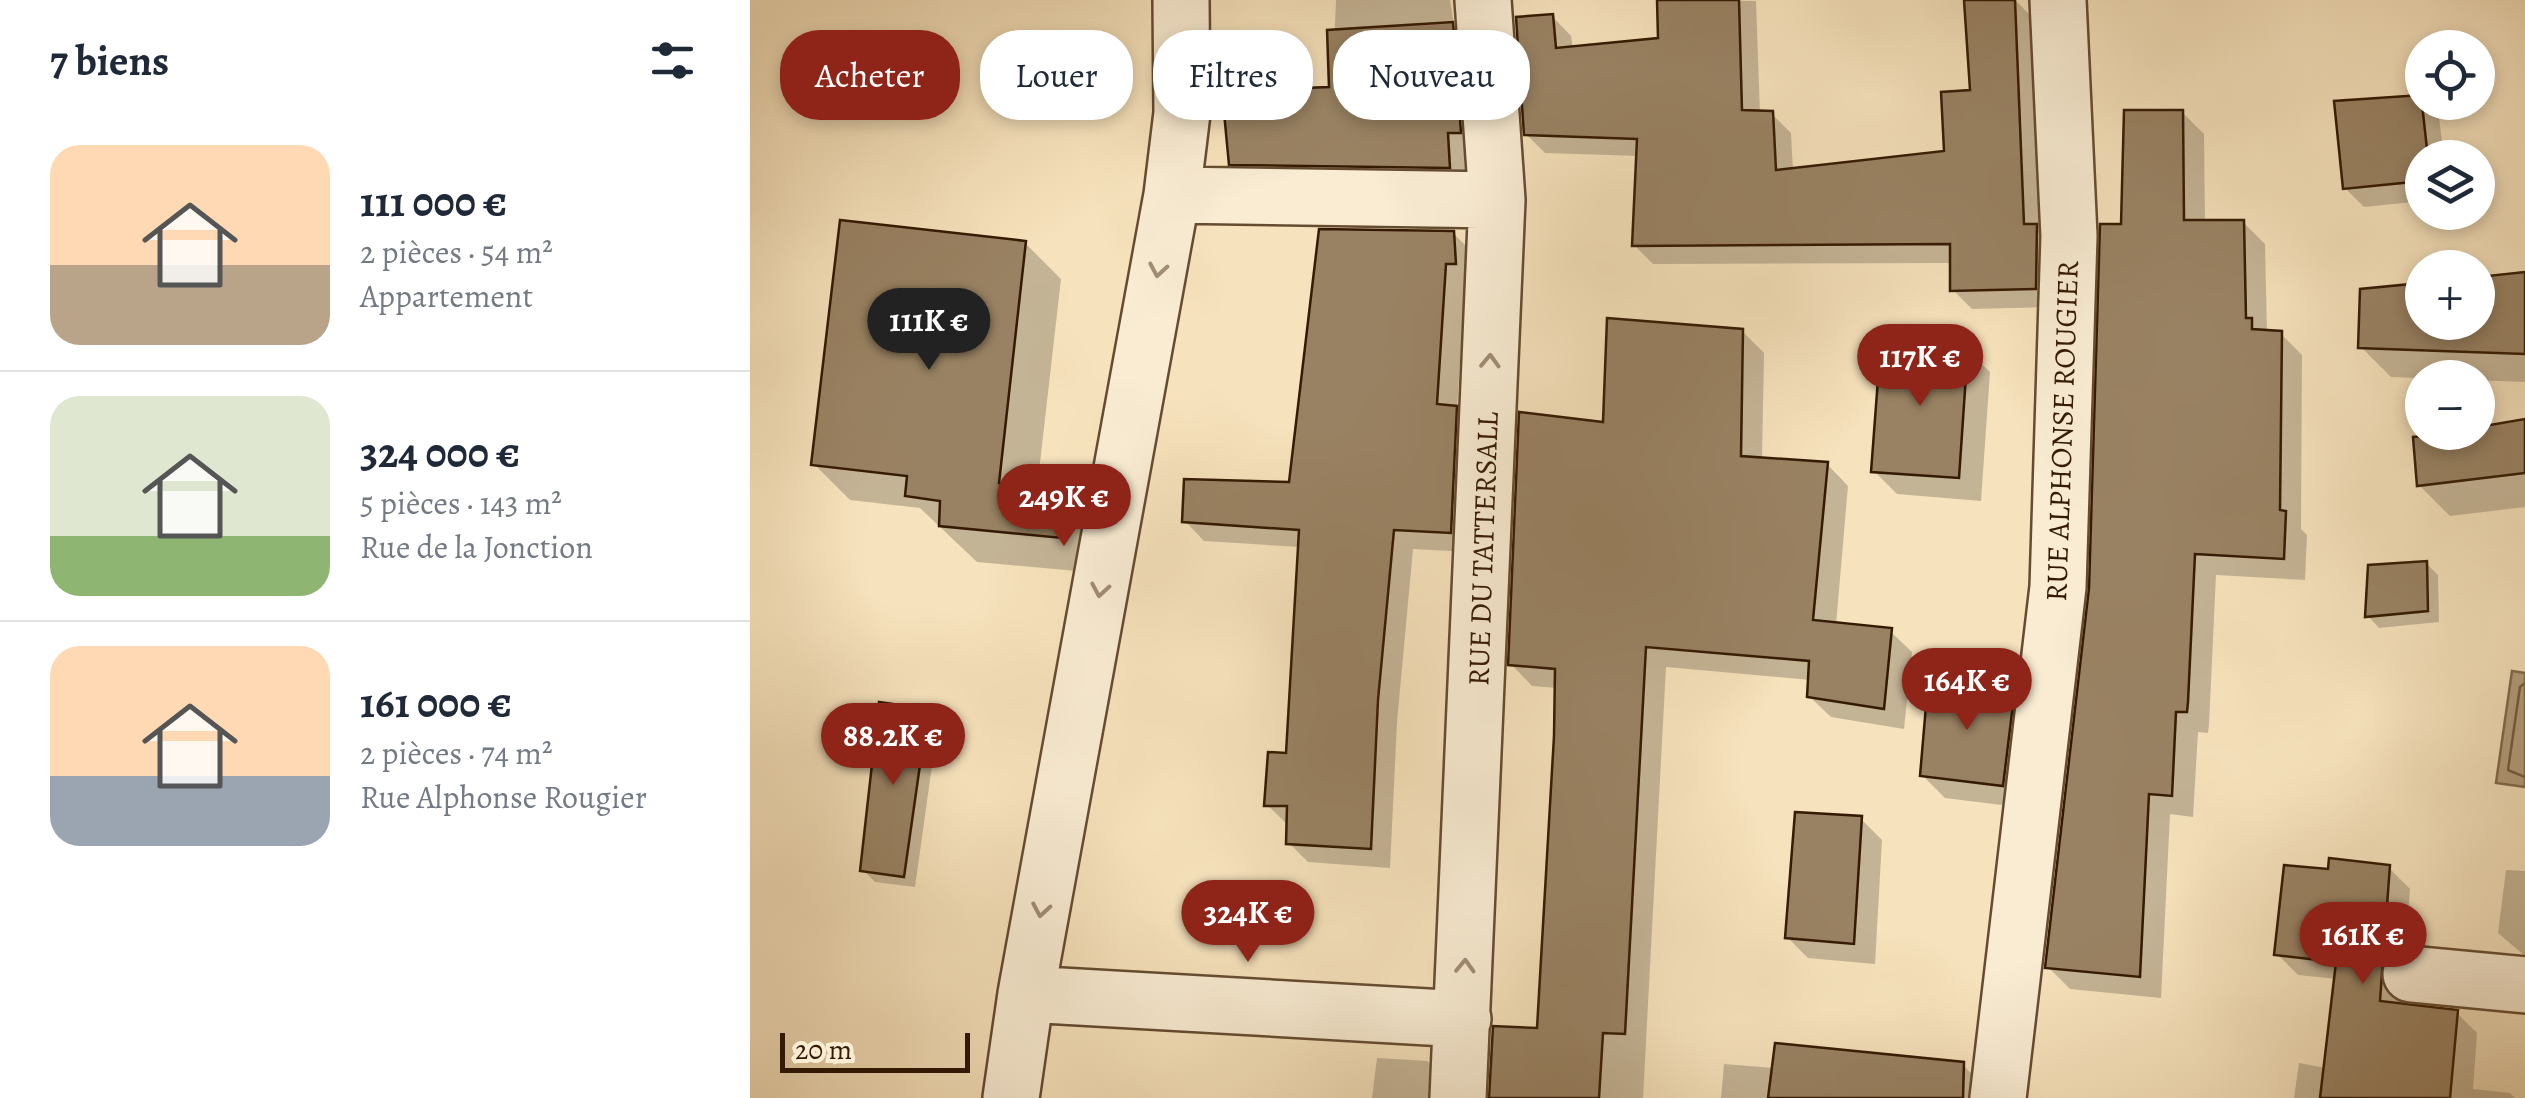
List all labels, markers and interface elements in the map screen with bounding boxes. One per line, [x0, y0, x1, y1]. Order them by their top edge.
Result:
chip: Acheter [780, 30, 960, 120]
chip: Louer [980, 30, 1133, 120]
chip: Filtres [1153, 30, 1313, 120]
chip: Nouveau [1333, 30, 1530, 120]
map controls [2405, 30, 2495, 450]
button: locate [2405, 30, 2495, 120]
text: 7 biens [50, 32, 169, 89]
icon: filters [645, 33, 700, 88]
button: layers [2405, 140, 2495, 230]
text: 111 000 € [360, 173, 507, 230]
icon: home [130, 185, 250, 305]
text: 2 pièces · 54 m² [360, 230, 553, 274]
button: + [2405, 250, 2495, 340]
street label: RUE ALPHONSE ROUGIER [2036, 259, 2088, 602]
one-way arrow [1148, 262, 1169, 279]
text: Appartement [360, 274, 533, 318]
pin: 111K € [848, 288, 1010, 373]
text: 111K € [889, 298, 969, 342]
pin: 117K € [1839, 324, 2001, 409]
text: 117K € [1879, 334, 1961, 378]
one-way arrow [1480, 353, 1501, 369]
button: − [2405, 360, 2495, 450]
street label: RUE DU TATTERSALL [1458, 411, 1508, 687]
text: 324 000 € [360, 424, 520, 481]
icon: home [130, 436, 250, 556]
pin: 249K € [983, 464, 1145, 549]
text: 249K € [1019, 474, 1109, 518]
text: 5 pièces · 143 m² [360, 481, 562, 525]
text: Rue de la Jonction [360, 525, 593, 569]
one-way arrow [1090, 581, 1111, 598]
pin: 164K € [1886, 648, 2048, 733]
text: 164K € [1924, 658, 2010, 702]
text: 161 000 € [360, 674, 512, 731]
icon: home [130, 686, 250, 806]
pin: 88.2K € [801, 703, 985, 788]
text: 88.2K € [843, 713, 943, 757]
text: 2 pièces · 74 m² [360, 731, 553, 775]
text: Rue Alphonse Rougier [360, 775, 647, 819]
pin: 324K € [1167, 880, 1329, 965]
text: 324K € [1203, 890, 1293, 934]
one-way arrow [1031, 902, 1052, 918]
pin: 161K € [2282, 902, 2444, 987]
text: 161K € [2322, 912, 2404, 956]
one-way arrow [1454, 957, 1475, 973]
scale bar [780, 1028, 970, 1072]
text: 20 m [795, 1031, 852, 1069]

